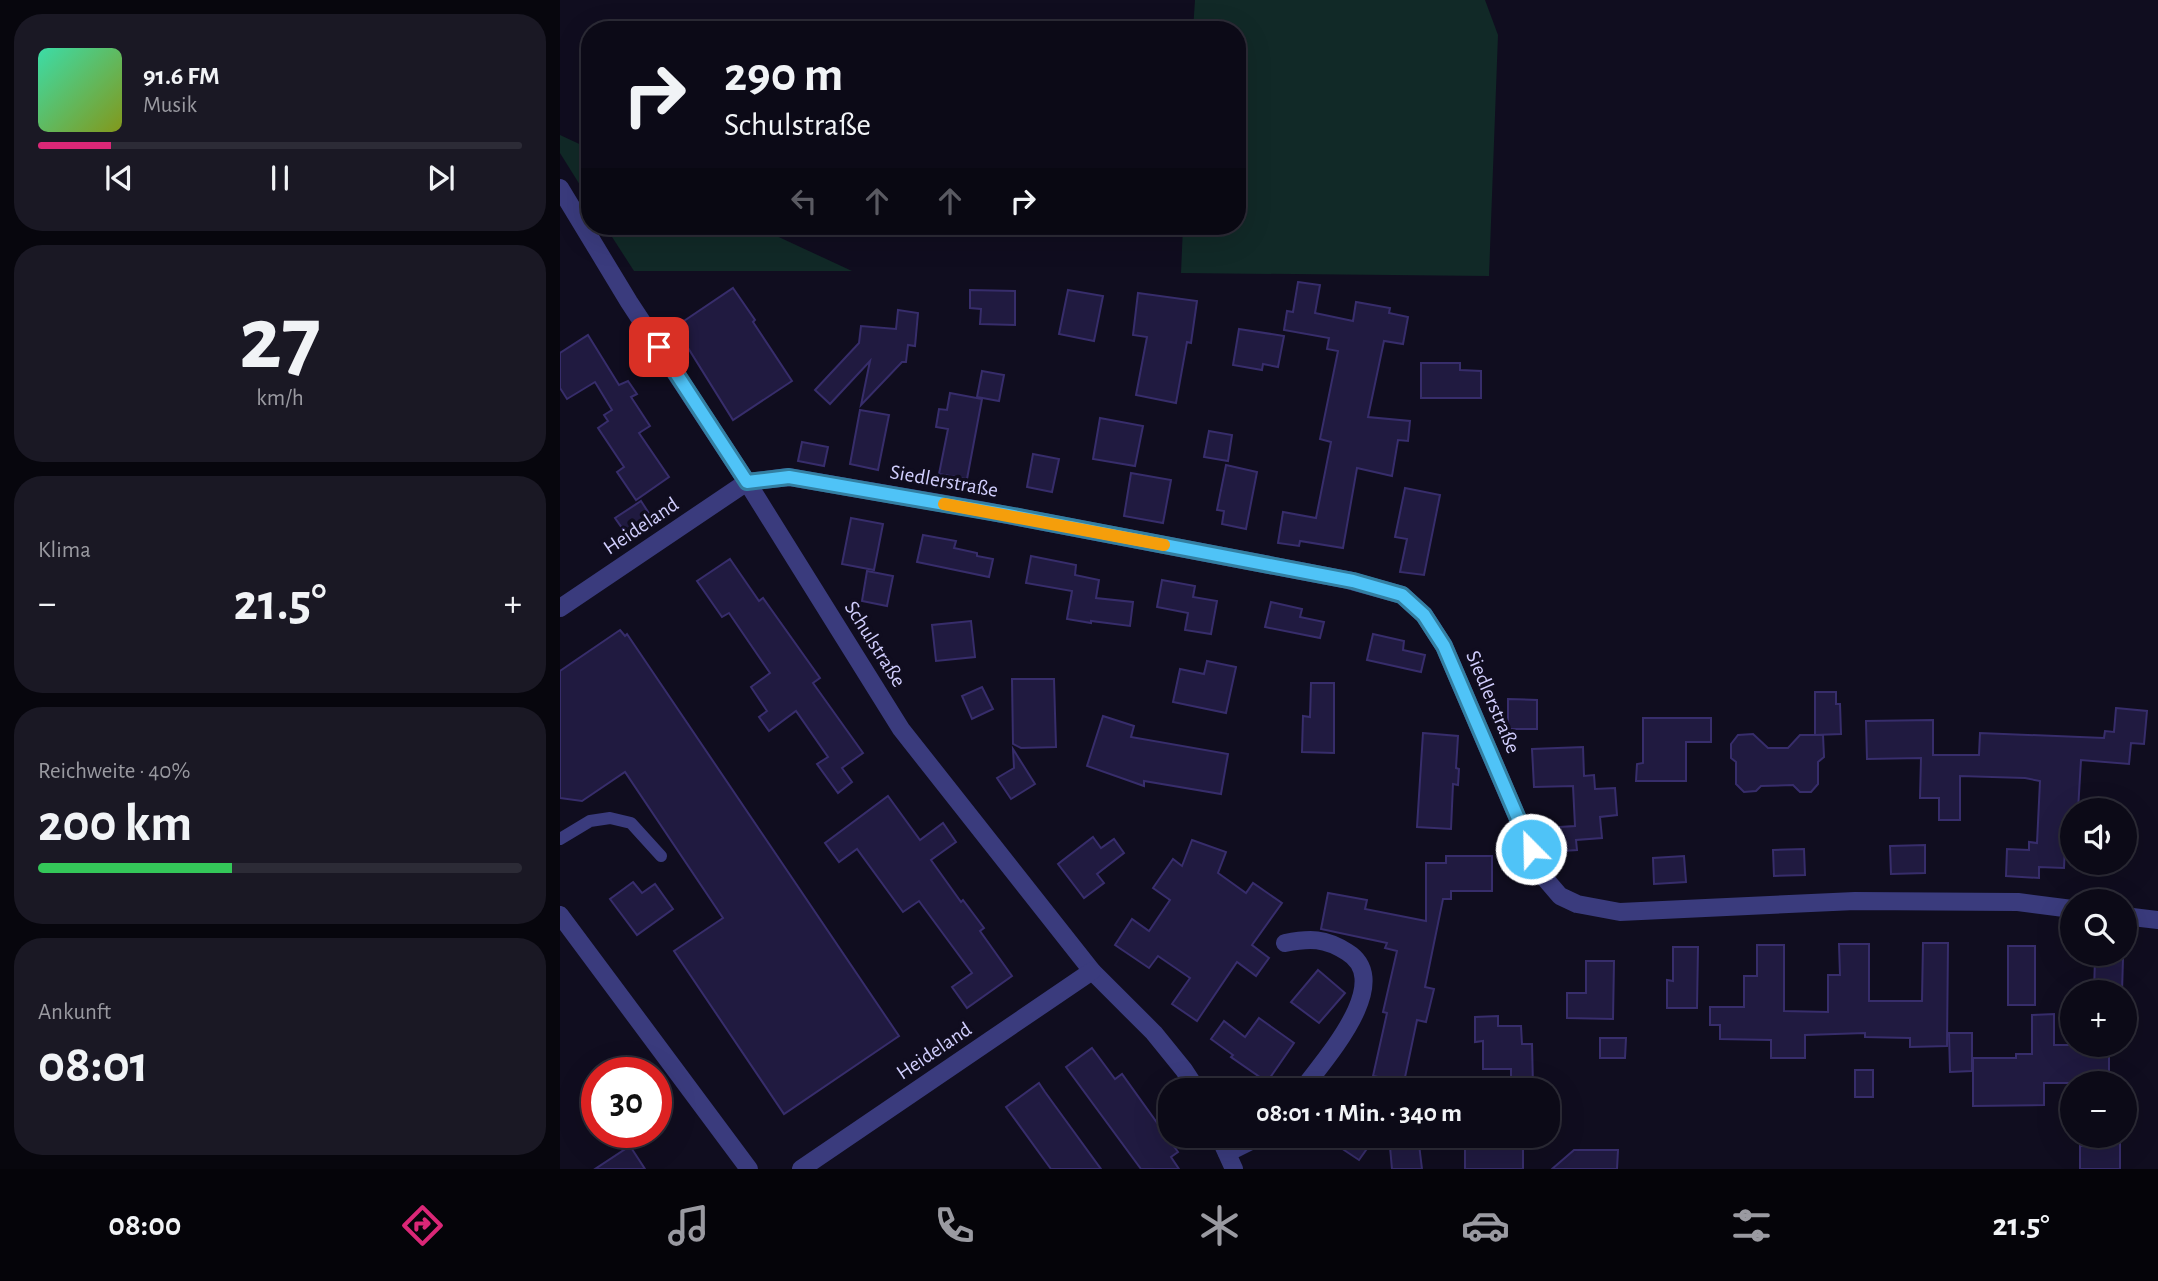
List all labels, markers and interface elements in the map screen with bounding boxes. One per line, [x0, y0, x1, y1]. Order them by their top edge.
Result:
icon: right [609, 49, 700, 140]
text: 290 m [724, 51, 843, 100]
text: 91.6 FM [143, 63, 220, 89]
text: Musik [143, 94, 197, 117]
text: Schulstraße [724, 109, 871, 141]
icon: previous [100, 159, 138, 197]
icon: pause [261, 159, 299, 197]
icon: next [422, 159, 460, 197]
icon: left [785, 182, 823, 220]
icon: ahead [858, 182, 896, 220]
icon: ahead [931, 182, 969, 220]
icon: right [1004, 182, 1042, 220]
text: 27 [239, 294, 321, 385]
pin [629, 317, 689, 377]
icon: arrive [640, 328, 678, 366]
text: km/h [256, 387, 304, 410]
street label: Siedlerstraße [888, 461, 1000, 501]
street label: Heideland [600, 493, 682, 559]
text: Klima [38, 539, 91, 562]
text: 21.5° [234, 577, 326, 629]
text: − [38, 585, 56, 623]
text: + [504, 585, 522, 623]
street label: Schulstraße [841, 598, 909, 690]
street label: Siedlerstraße [1462, 648, 1524, 756]
text: Reichweite · 40% [38, 760, 190, 783]
text: 200 km [38, 798, 192, 850]
map controls [2060, 798, 2137, 1148]
button: sound [2060, 798, 2137, 875]
position arrow [1494, 812, 1568, 886]
button: search [2060, 889, 2137, 966]
button: + [2060, 980, 2137, 1057]
text: Ankunft [38, 1001, 111, 1024]
street label: Heideland [893, 1018, 975, 1084]
text: 08:01 [38, 1039, 148, 1091]
speed limit sign: 30 [581, 1057, 672, 1148]
button: − [2060, 1071, 2137, 1148]
text: 08:01 · 1 Min. · 340 m [1256, 1100, 1462, 1126]
icon: directions [398, 1201, 447, 1250]
icon: music [664, 1201, 713, 1250]
icon: phone [930, 1201, 979, 1250]
icon: climate [1195, 1201, 1244, 1250]
icon: car [1461, 1201, 1510, 1250]
icon: filters [1727, 1201, 1776, 1250]
text: 08:00 [108, 1209, 181, 1241]
text: 21.5° [1993, 1209, 2050, 1241]

